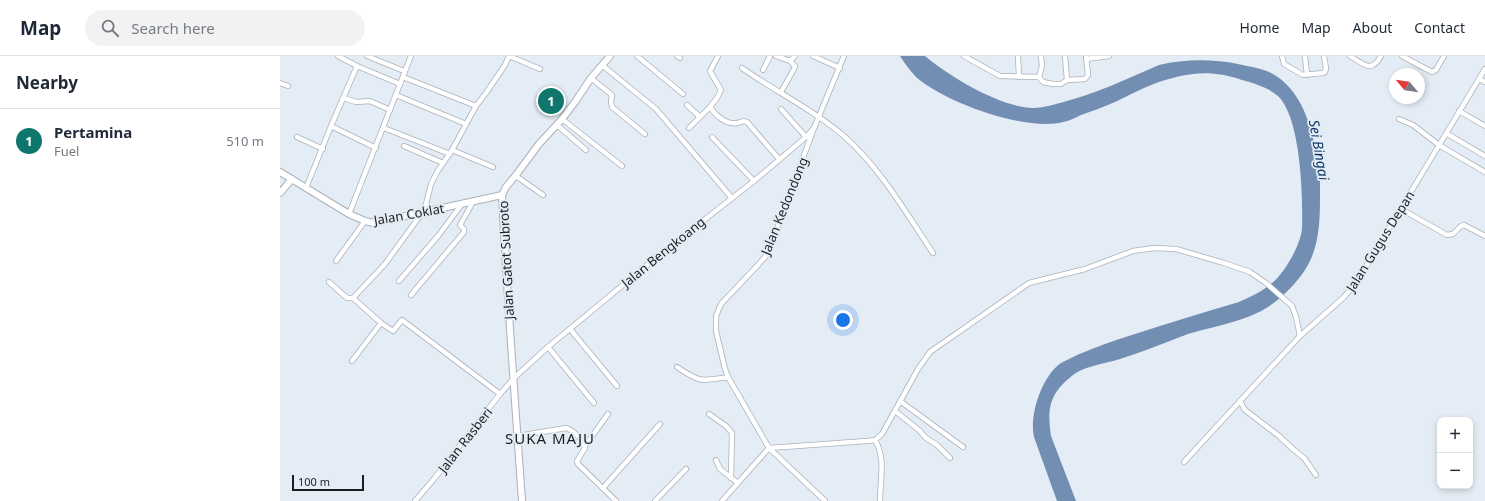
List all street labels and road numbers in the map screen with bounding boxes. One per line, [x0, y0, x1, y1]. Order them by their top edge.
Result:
street label: Jalan Kedondong [755, 154, 812, 259]
street label: Jalan Gugus Depan [1341, 187, 1418, 297]
street label: Jalan Coklat [370, 199, 446, 229]
street label: Jalan Gatot Subroto [494, 200, 518, 322]
street label: Jalan Bengkoang [616, 213, 709, 293]
street label: Jalan Rasberi [432, 404, 496, 478]

